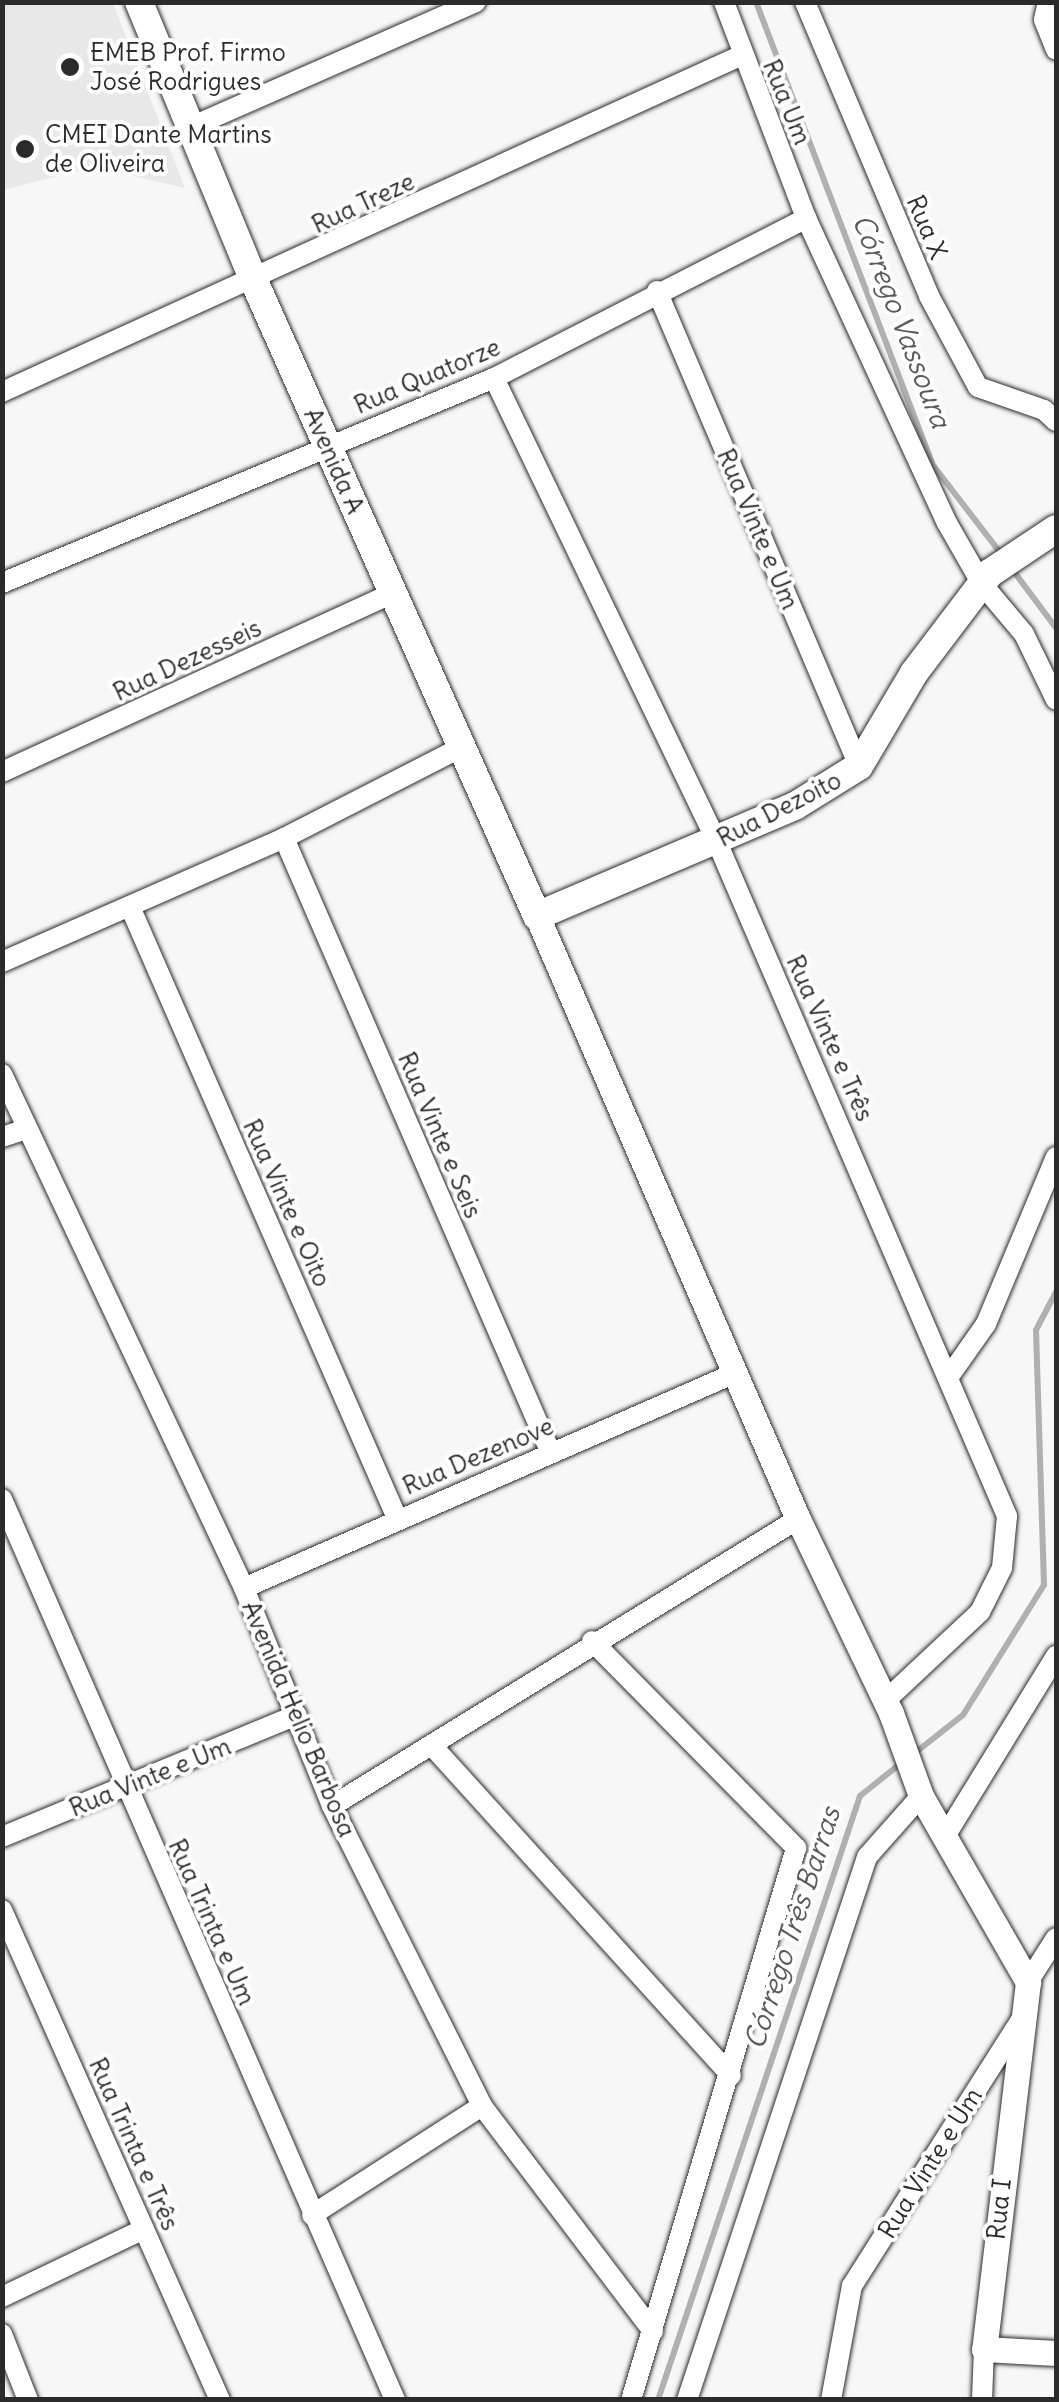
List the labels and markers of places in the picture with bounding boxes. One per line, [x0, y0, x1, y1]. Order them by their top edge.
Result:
place label: EMEB Prof. Firmo José Rodrigues [90, 38, 286, 97]
marker: EMEB Prof. Firmo José Rodrigues [59, 56, 81, 78]
place label: CMEI Dante Martins de Oliveira [45, 120, 272, 179]
marker: CMEI Dante Martins de Oliveira [14, 138, 36, 160]

